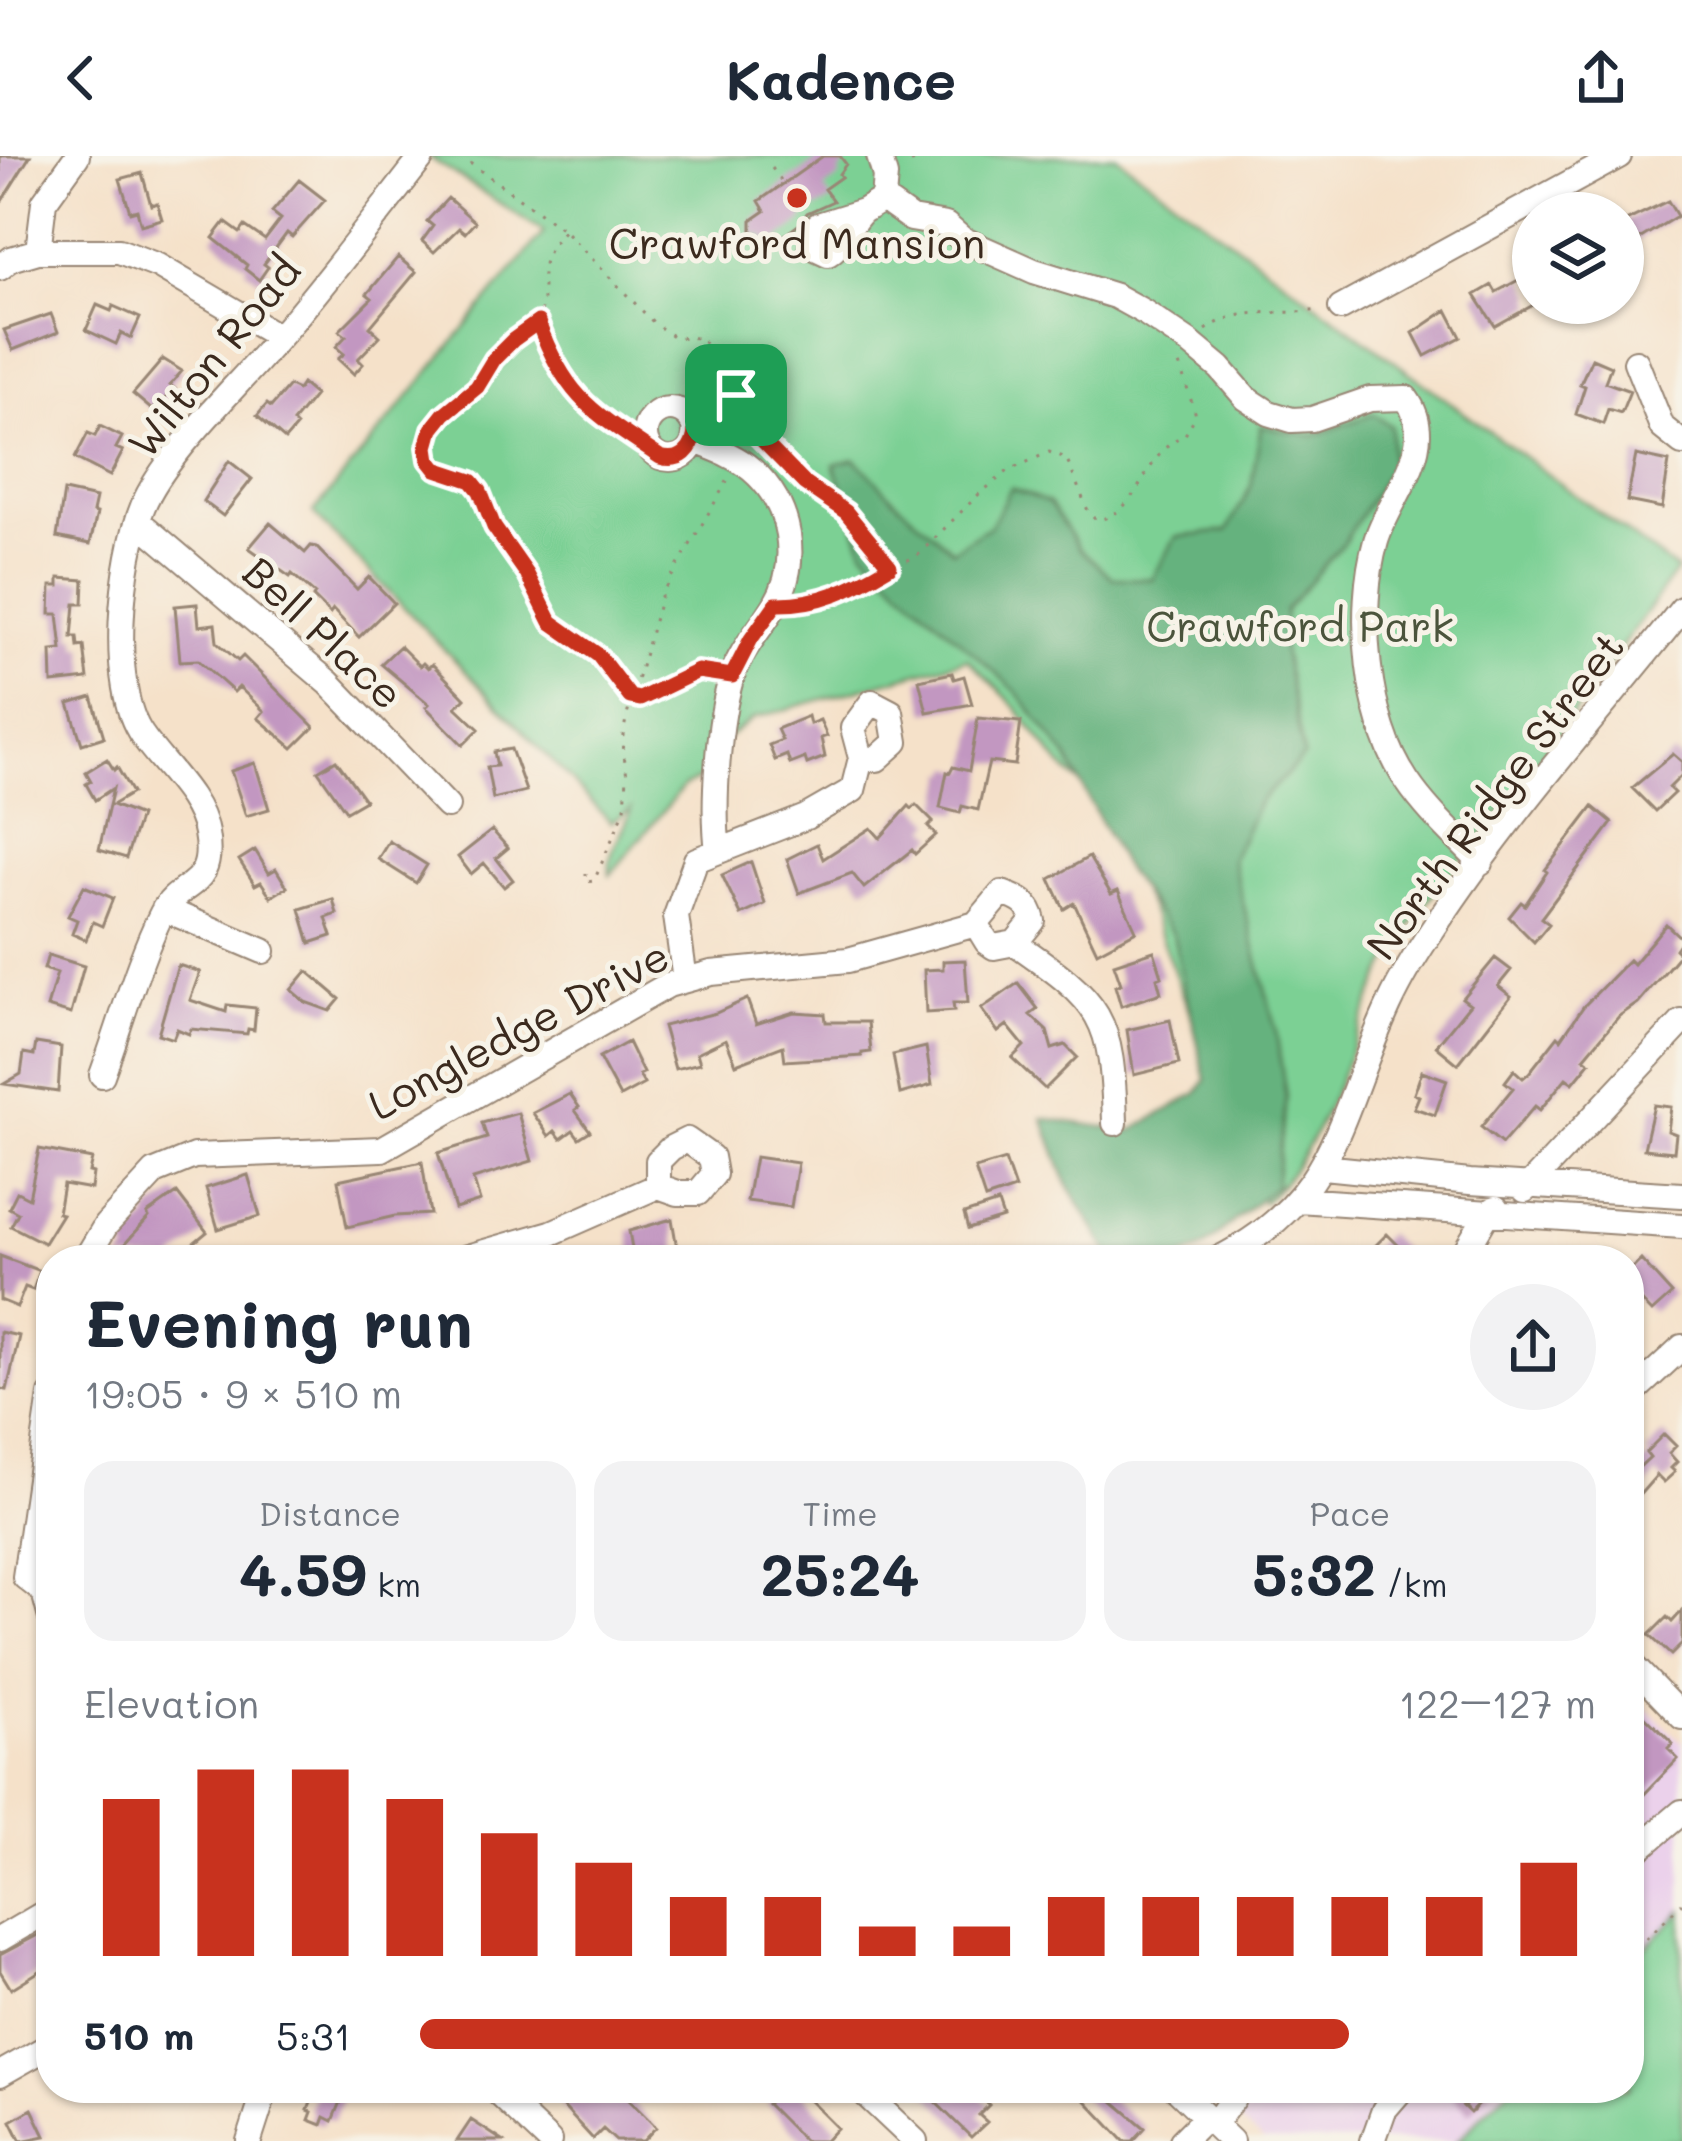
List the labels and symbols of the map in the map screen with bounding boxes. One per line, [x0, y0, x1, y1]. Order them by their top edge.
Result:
marker: Crawford Mansion [784, 185, 810, 211]
place label: Crawford Mansion [609, 215, 985, 270]
street label: Wilton Road [115, 243, 311, 469]
pin [685, 344, 787, 446]
street label: Bell Place [232, 544, 416, 720]
park label: Crawford Park [1146, 598, 1454, 653]
street label: North Ridge Street [1353, 620, 1635, 970]
street label: Longledge Drive [358, 927, 678, 1131]

